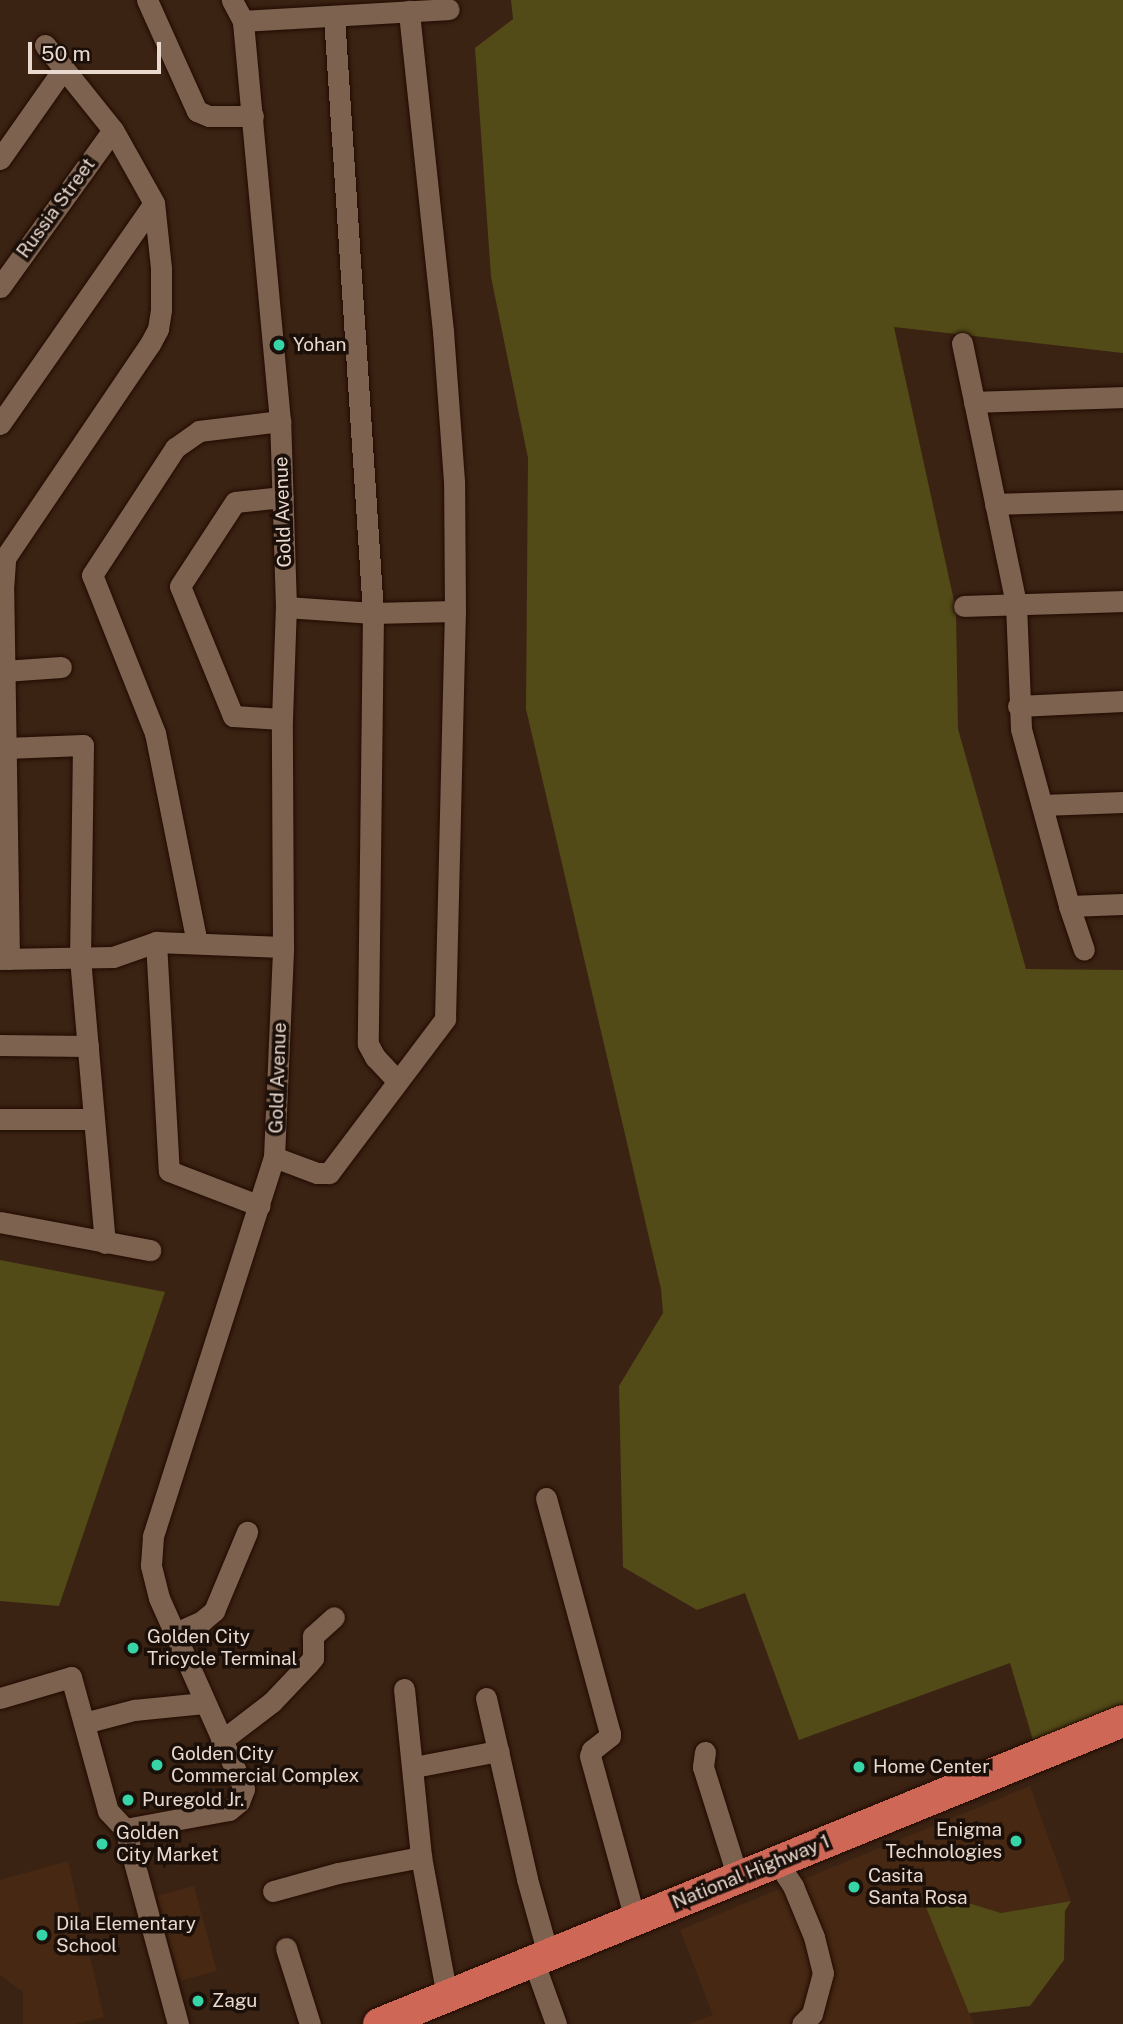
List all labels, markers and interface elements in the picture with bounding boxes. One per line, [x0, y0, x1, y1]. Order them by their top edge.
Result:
scale bar [32, 28, 164, 72]
text: 50 m [41, 41, 91, 66]
street label: Russia Street [12, 153, 100, 263]
place label: Yohan [293, 334, 346, 356]
marker: Yohan [271, 337, 287, 353]
street label: Gold Avenue [270, 456, 296, 568]
street label: Gold Avenue [265, 1022, 291, 1134]
place label: Golden City Tricycle Terminal [147, 1626, 297, 1670]
marker: Golden City Tricycle Terminal [125, 1640, 141, 1656]
place label: Golden City Commercial Complex [171, 1743, 359, 1787]
place label: Home Center [873, 1756, 990, 1778]
marker: Golden City Commercial Complex [149, 1757, 165, 1773]
marker: Home Center [851, 1759, 867, 1775]
place label: Puregold Jr. [142, 1789, 244, 1811]
marker: Puregold Jr. [120, 1792, 136, 1808]
place label: Enigma Technologies [886, 1819, 1002, 1863]
place label: Golden City Market [116, 1822, 219, 1866]
street label: National Highway 1 [669, 1830, 833, 1914]
marker: Enigma Technologies [1008, 1833, 1024, 1849]
marker: Golden City Market [94, 1836, 110, 1852]
place label: Casita Santa Rosa [868, 1865, 968, 1909]
marker: Casita Santa Rosa [846, 1879, 862, 1895]
place label: Dila Elementary School [56, 1913, 196, 1957]
marker: Dila Elementary School [34, 1927, 50, 1943]
place label: Zagu [212, 1990, 257, 2012]
marker: Zagu [190, 1993, 206, 2009]

